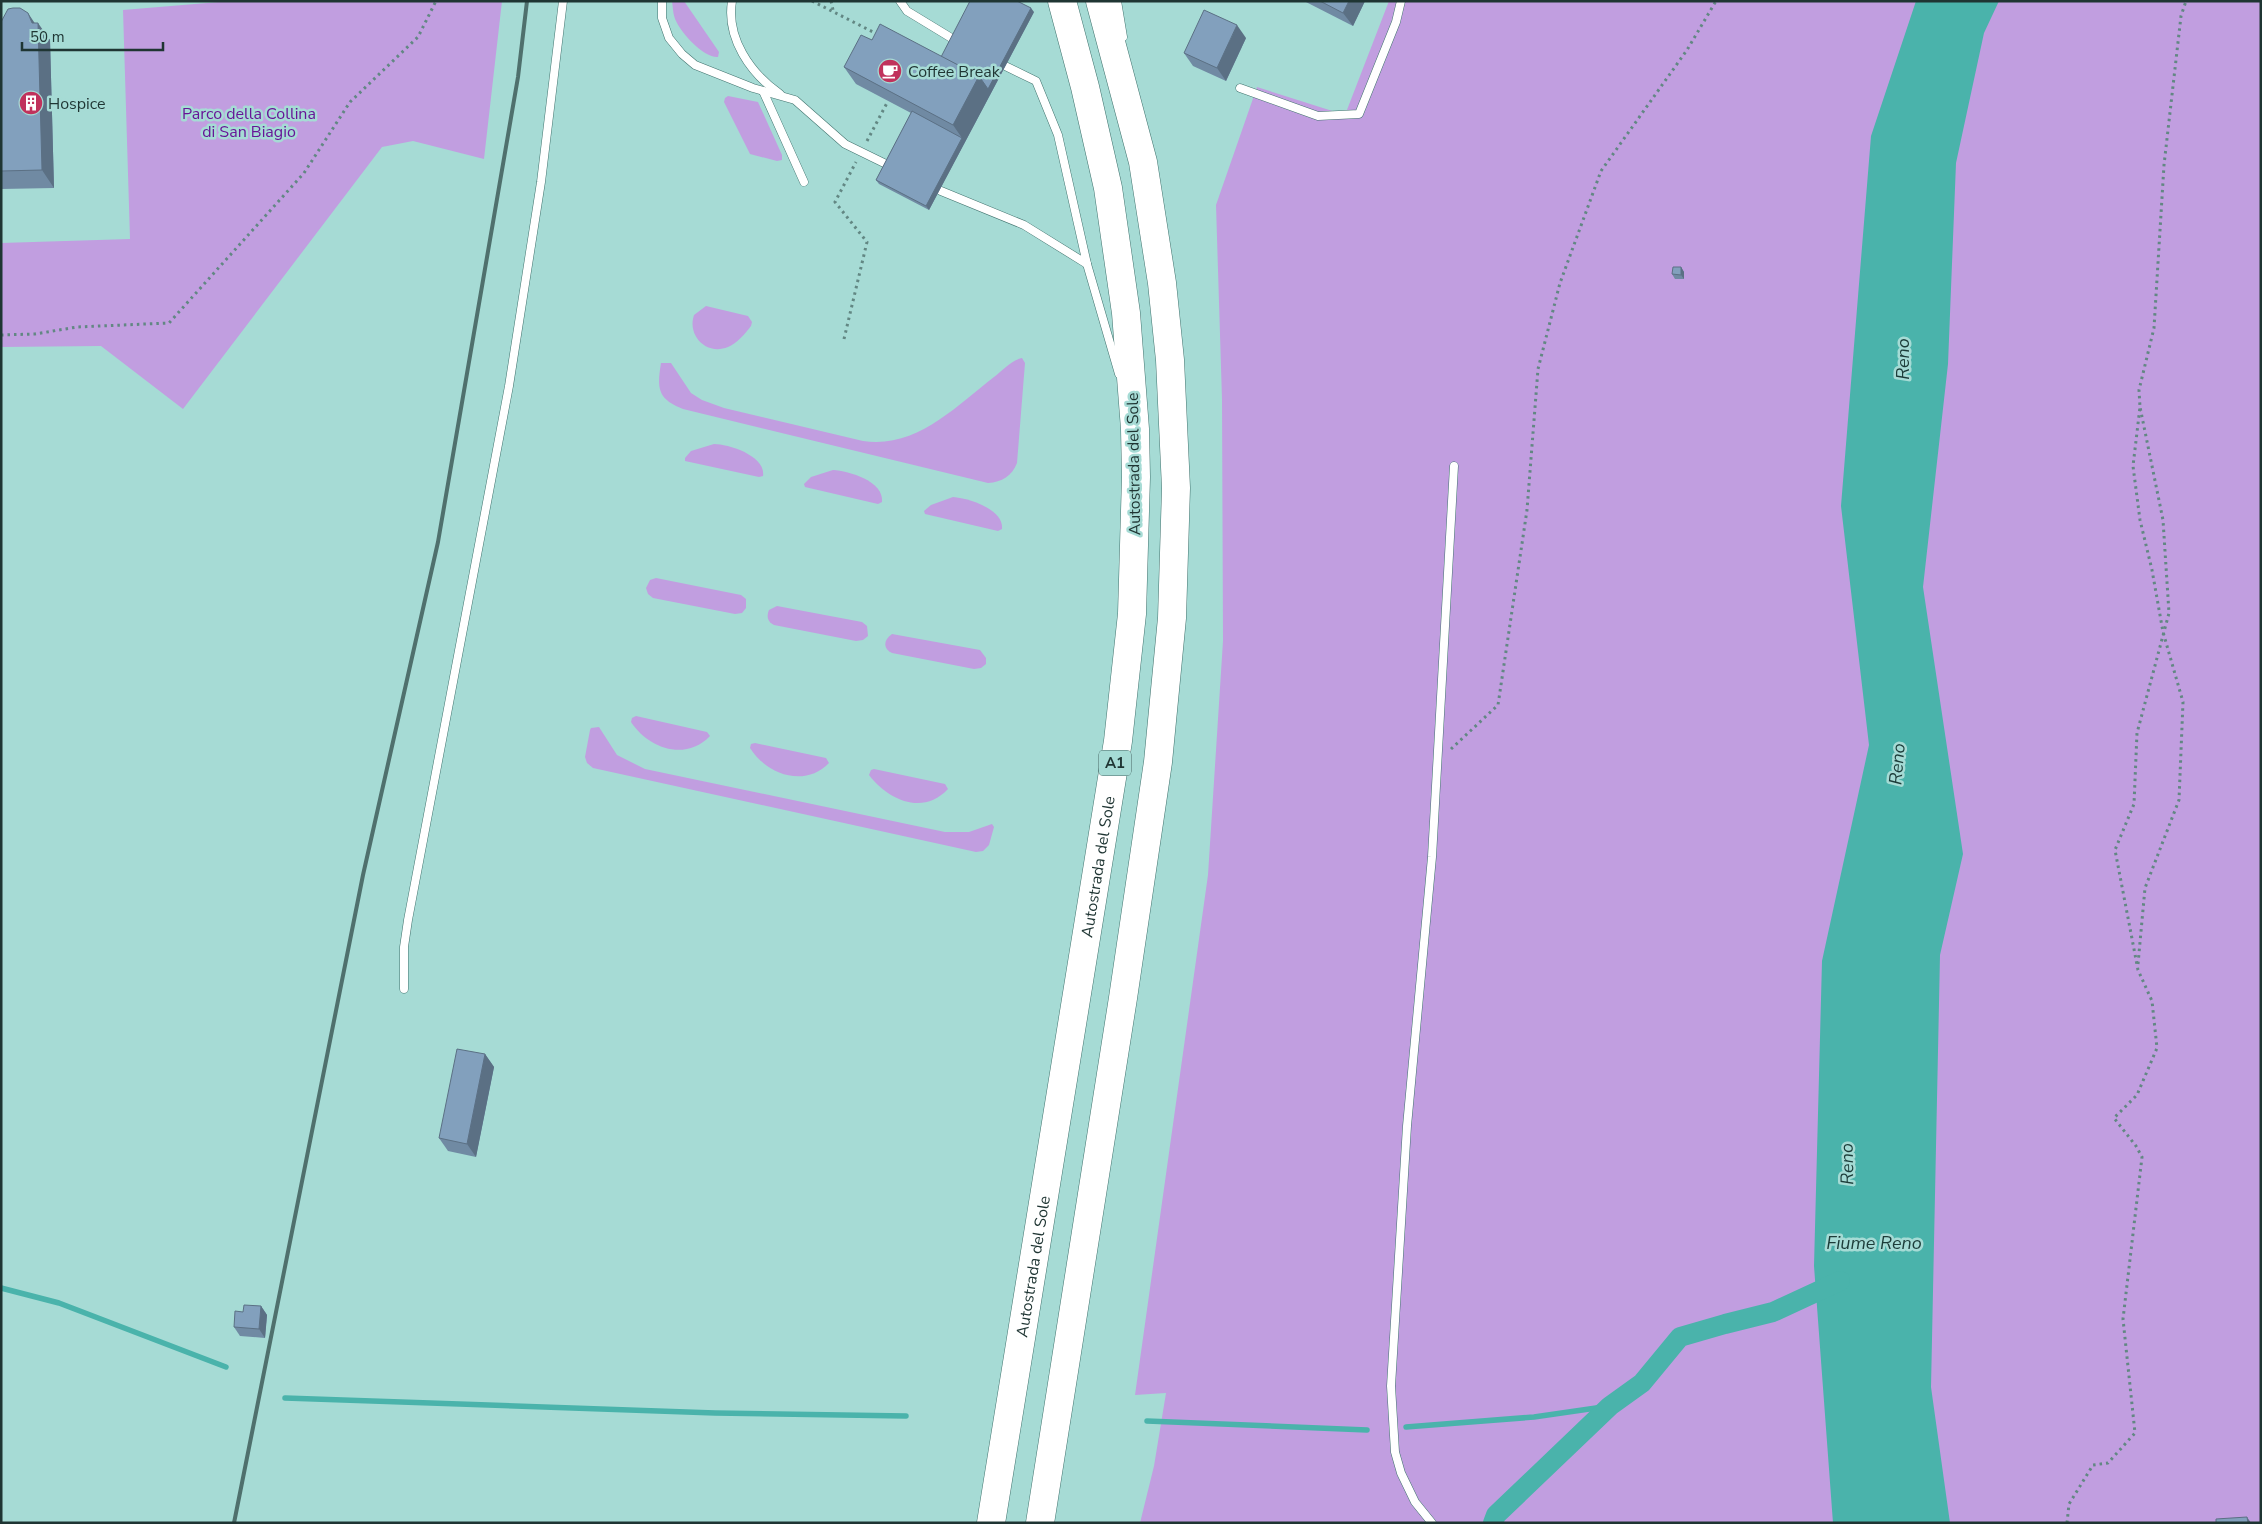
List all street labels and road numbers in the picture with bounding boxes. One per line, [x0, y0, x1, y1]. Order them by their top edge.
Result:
street label: Autostrada del Sole [1122, 392, 1146, 536]
road number: A1 [1099, 750, 1131, 776]
street label: Autostrada del Sole [1076, 794, 1121, 939]
street label: Autostrada del Sole [1011, 1194, 1056, 1339]

